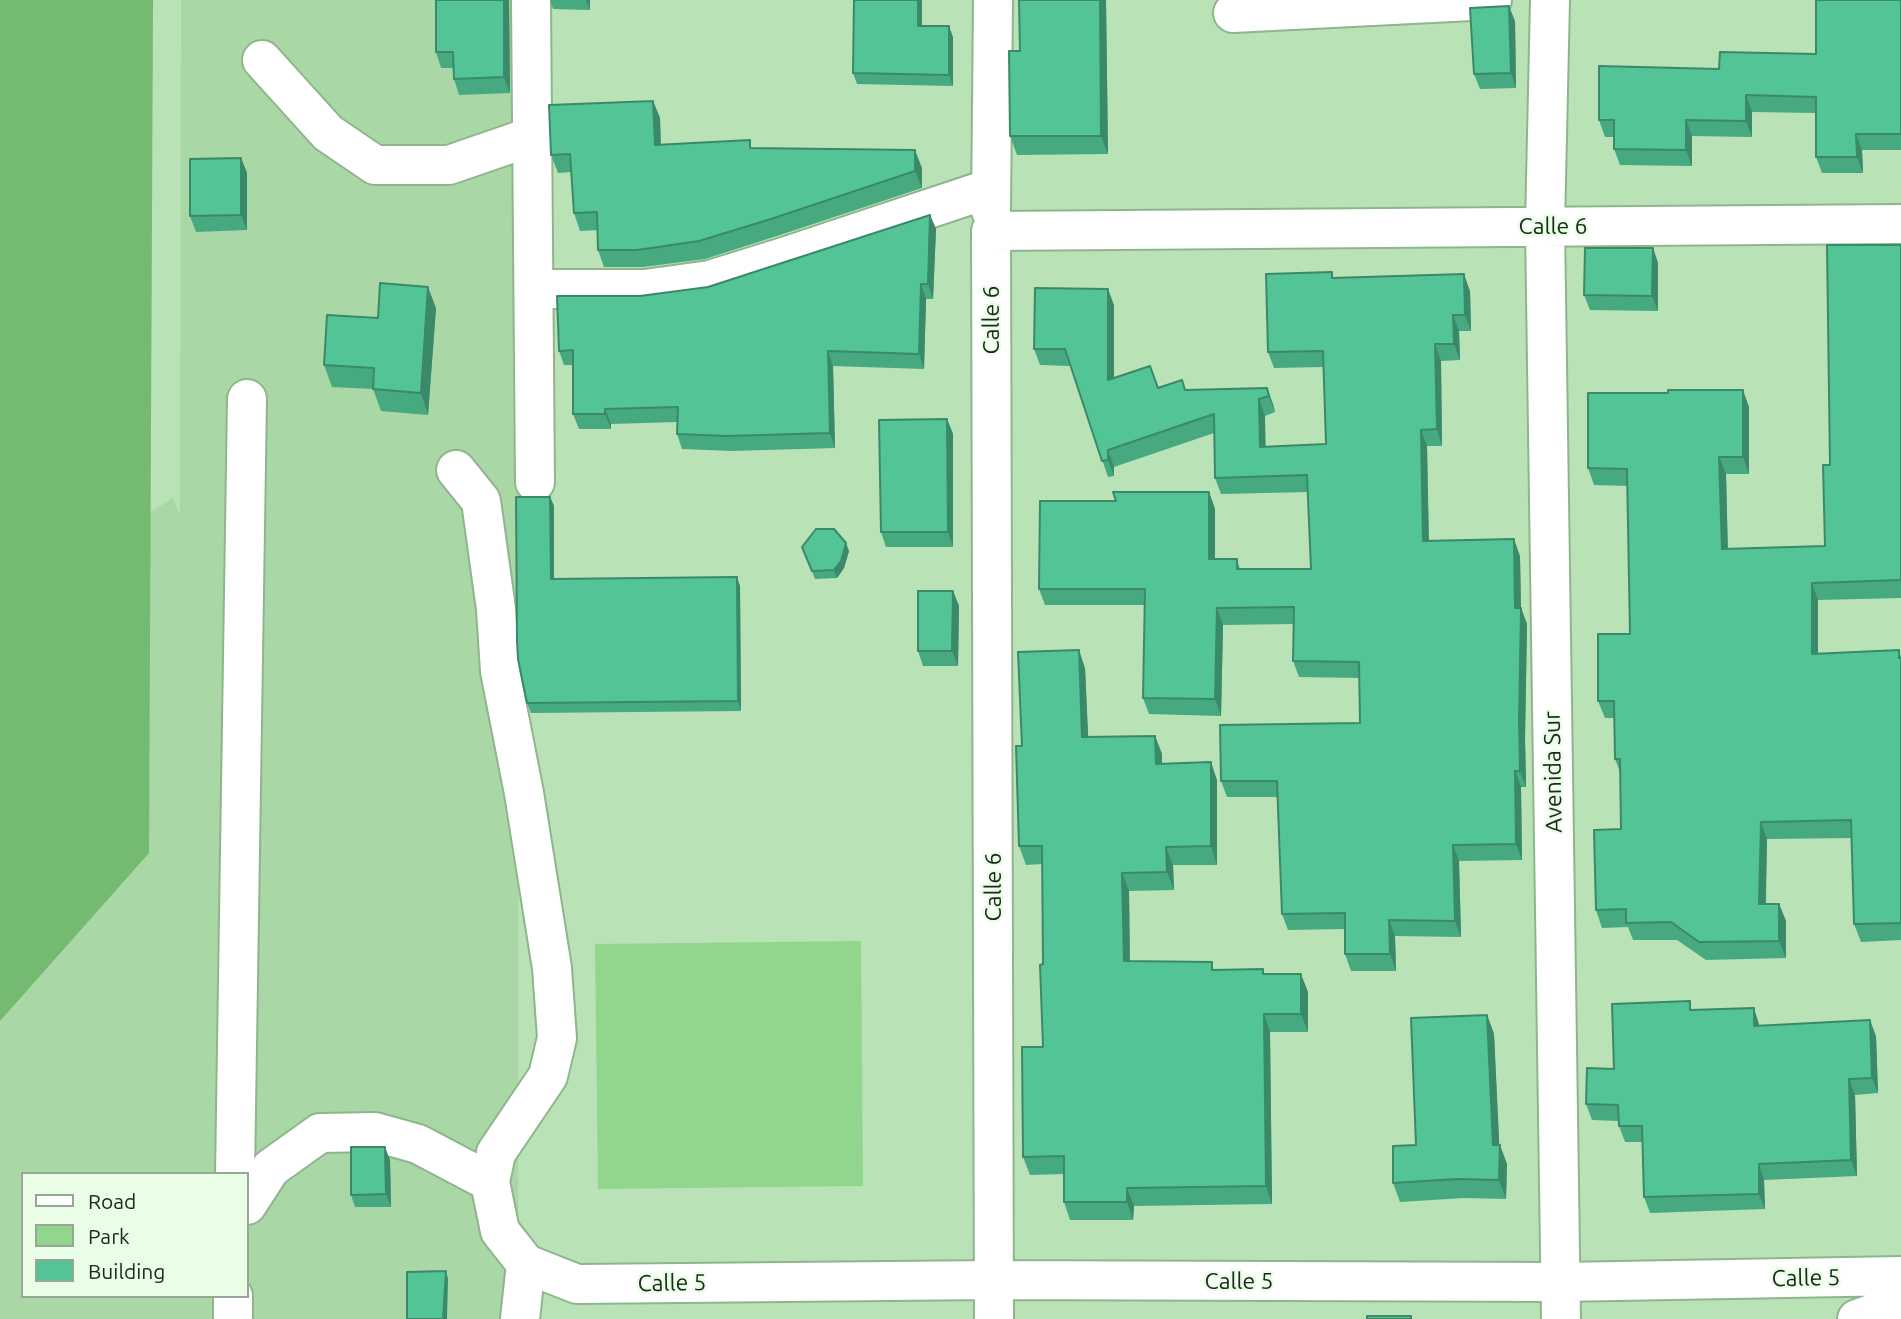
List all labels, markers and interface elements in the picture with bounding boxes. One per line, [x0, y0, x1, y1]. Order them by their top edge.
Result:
street label: Calle 6 [1519, 212, 1587, 240]
street label: Calle 6 [977, 286, 1005, 354]
street label: Avenida Sur [1538, 711, 1568, 833]
street label: Calle 6 [979, 853, 1007, 921]
legend [21, 1172, 248, 1298]
text: Road [88, 1189, 136, 1213]
text: Park [88, 1224, 130, 1248]
text: Building [88, 1259, 165, 1283]
street label: Calle 5 [1771, 1264, 1841, 1292]
street label: Calle 5 [1205, 1267, 1273, 1295]
street label: Calle 5 [637, 1269, 707, 1297]

